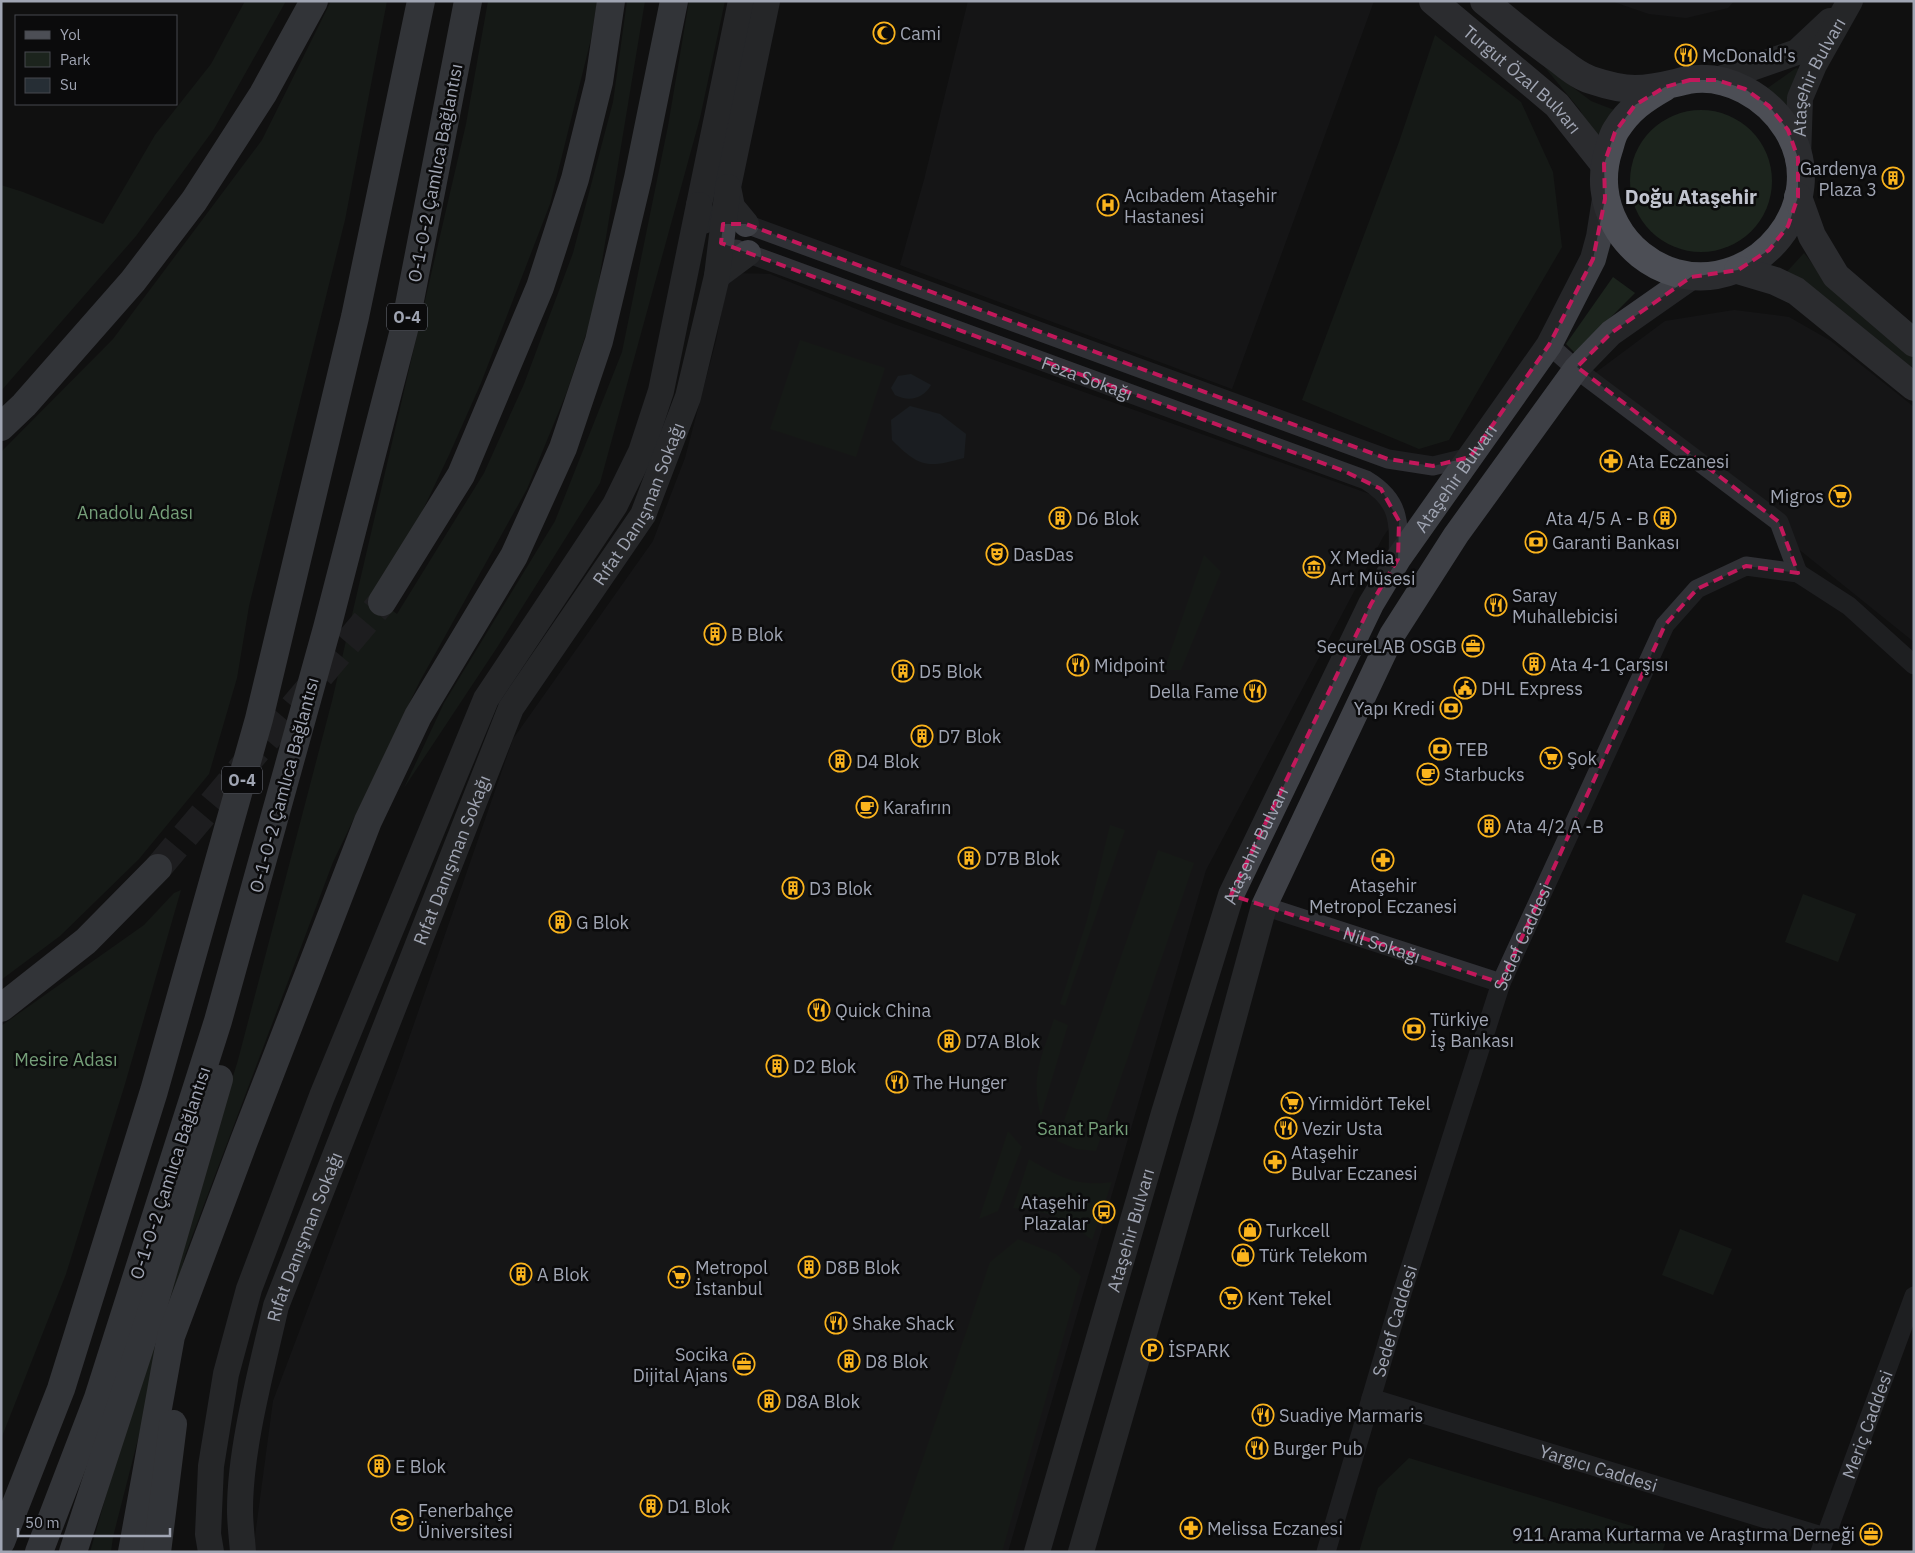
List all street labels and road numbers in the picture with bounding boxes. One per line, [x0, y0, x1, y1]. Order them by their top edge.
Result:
street label: Ataşehir Bulvarı [1787, 13, 1850, 137]
street label: Turgut Özal Bulvarı [1459, 20, 1587, 138]
street label: O-1-O-2 Çamlıca Bağlantısı [403, 62, 467, 284]
road number: O-4 [387, 304, 427, 330]
street label: Feza Sokağı [1038, 351, 1136, 405]
street label: Rıfat Danışman Sokağı [587, 419, 689, 590]
street label: Ataşehir Bulvarı [1409, 419, 1502, 537]
street label: O-1-O-2 Çamlıca Bağlantısı [244, 675, 324, 895]
road number: O-4 [222, 766, 262, 794]
street label: Rıfat Danışman Sokağı [408, 772, 495, 948]
street label: Ataşehir Bulvarı [1217, 783, 1293, 907]
street label: Sedef Caddesi [1488, 880, 1557, 993]
street label: Nil Sokağı [1340, 921, 1424, 968]
street label: O-1-O-2 Çamlıca Bağlantısı [125, 1064, 215, 1282]
street label: Rıfat Danışman Sokağı [261, 1149, 347, 1324]
street label: Ataşehir Bulvarı [1101, 1166, 1159, 1295]
street label: Sedef Caddesi [1367, 1262, 1422, 1379]
street label: Meriç Caddesi [1836, 1367, 1897, 1482]
street label: Yargıcı Caddesi [1537, 1439, 1660, 1497]

